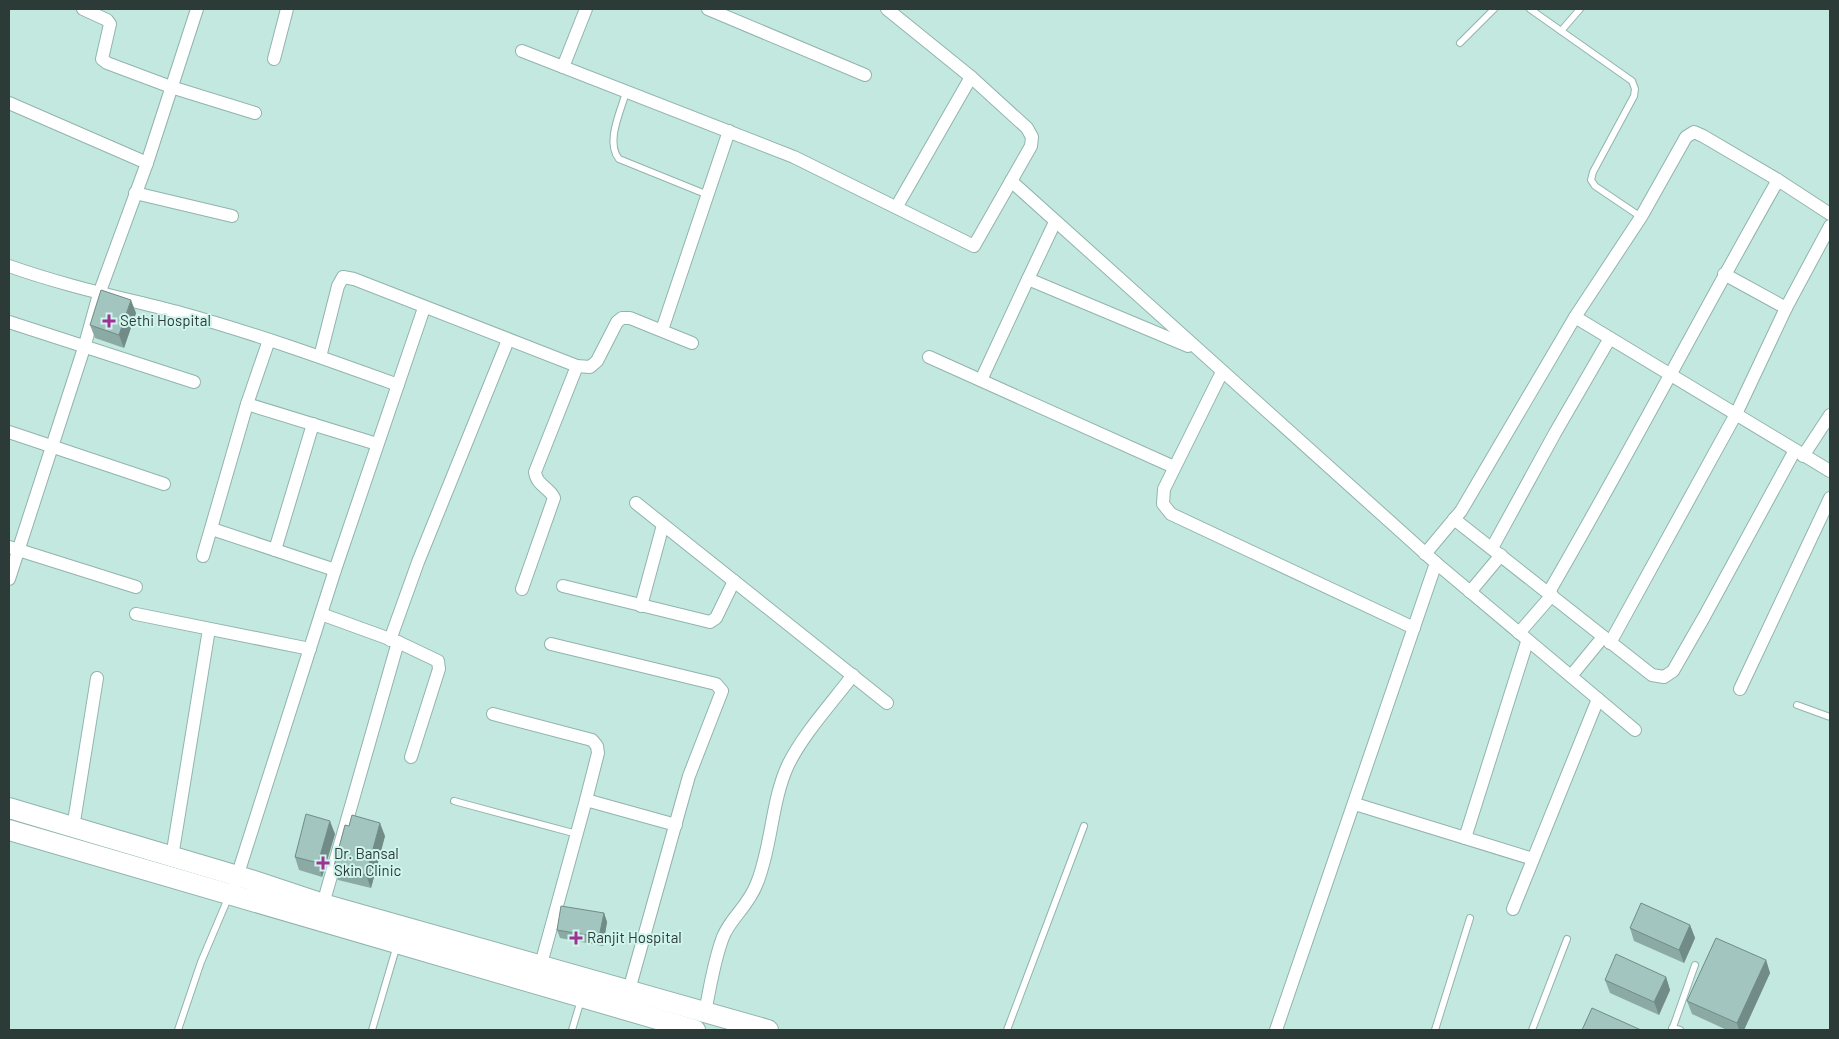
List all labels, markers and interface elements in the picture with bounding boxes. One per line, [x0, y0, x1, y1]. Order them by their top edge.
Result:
place label: Sethi Hospital [120, 311, 211, 329]
marker: Sethi Hospital [102, 314, 116, 328]
place label: Dr. Bansal Skin Clinic [334, 844, 401, 879]
marker: Dr. Bansal Skin Clinic [316, 856, 330, 870]
place label: Ranjit Hospital [587, 928, 682, 946]
marker: Ranjit Hospital [569, 931, 583, 945]

